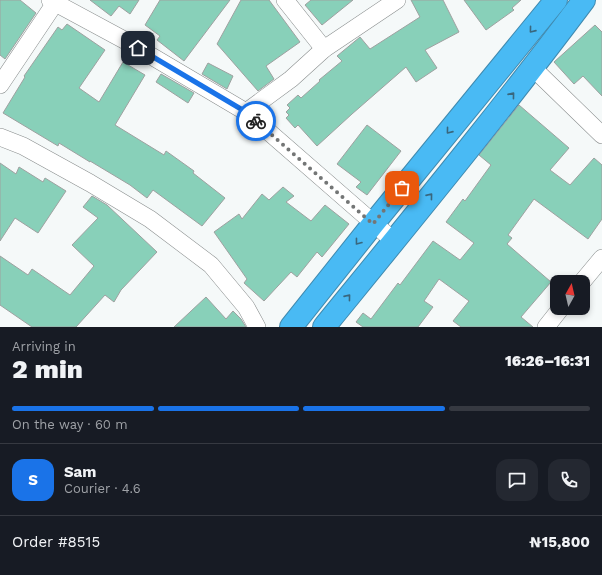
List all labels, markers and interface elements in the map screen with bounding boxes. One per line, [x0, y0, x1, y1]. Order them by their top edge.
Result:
one-way arrow [529, 26, 536, 33]
pin [121, 31, 155, 65]
icon: home [127, 37, 149, 59]
one-way arrow [507, 92, 514, 99]
courier [236, 101, 276, 141]
icon: bike [245, 110, 267, 132]
one-way arrow [447, 126, 454, 133]
pin [385, 171, 419, 205]
icon: bag [391, 177, 413, 199]
one-way arrow [426, 194, 433, 201]
one-way arrow [356, 238, 363, 245]
north arrow [550, 275, 590, 315]
map controls [550, 275, 590, 315]
one-way arrow [344, 294, 351, 302]
text: Arriving in [12, 339, 76, 354]
text: 16:26–16:31 [505, 352, 590, 370]
text: 2 min [12, 354, 83, 384]
text: On the way · 60 m [12, 417, 128, 432]
button: chat [496, 459, 538, 501]
button: phone [548, 459, 590, 501]
text: Sam [64, 463, 96, 481]
text: S [28, 471, 38, 489]
text: Courier · 4.6 [64, 481, 141, 496]
text: Order #8515 [12, 533, 100, 551]
text: ₦15,800 [529, 533, 590, 551]

